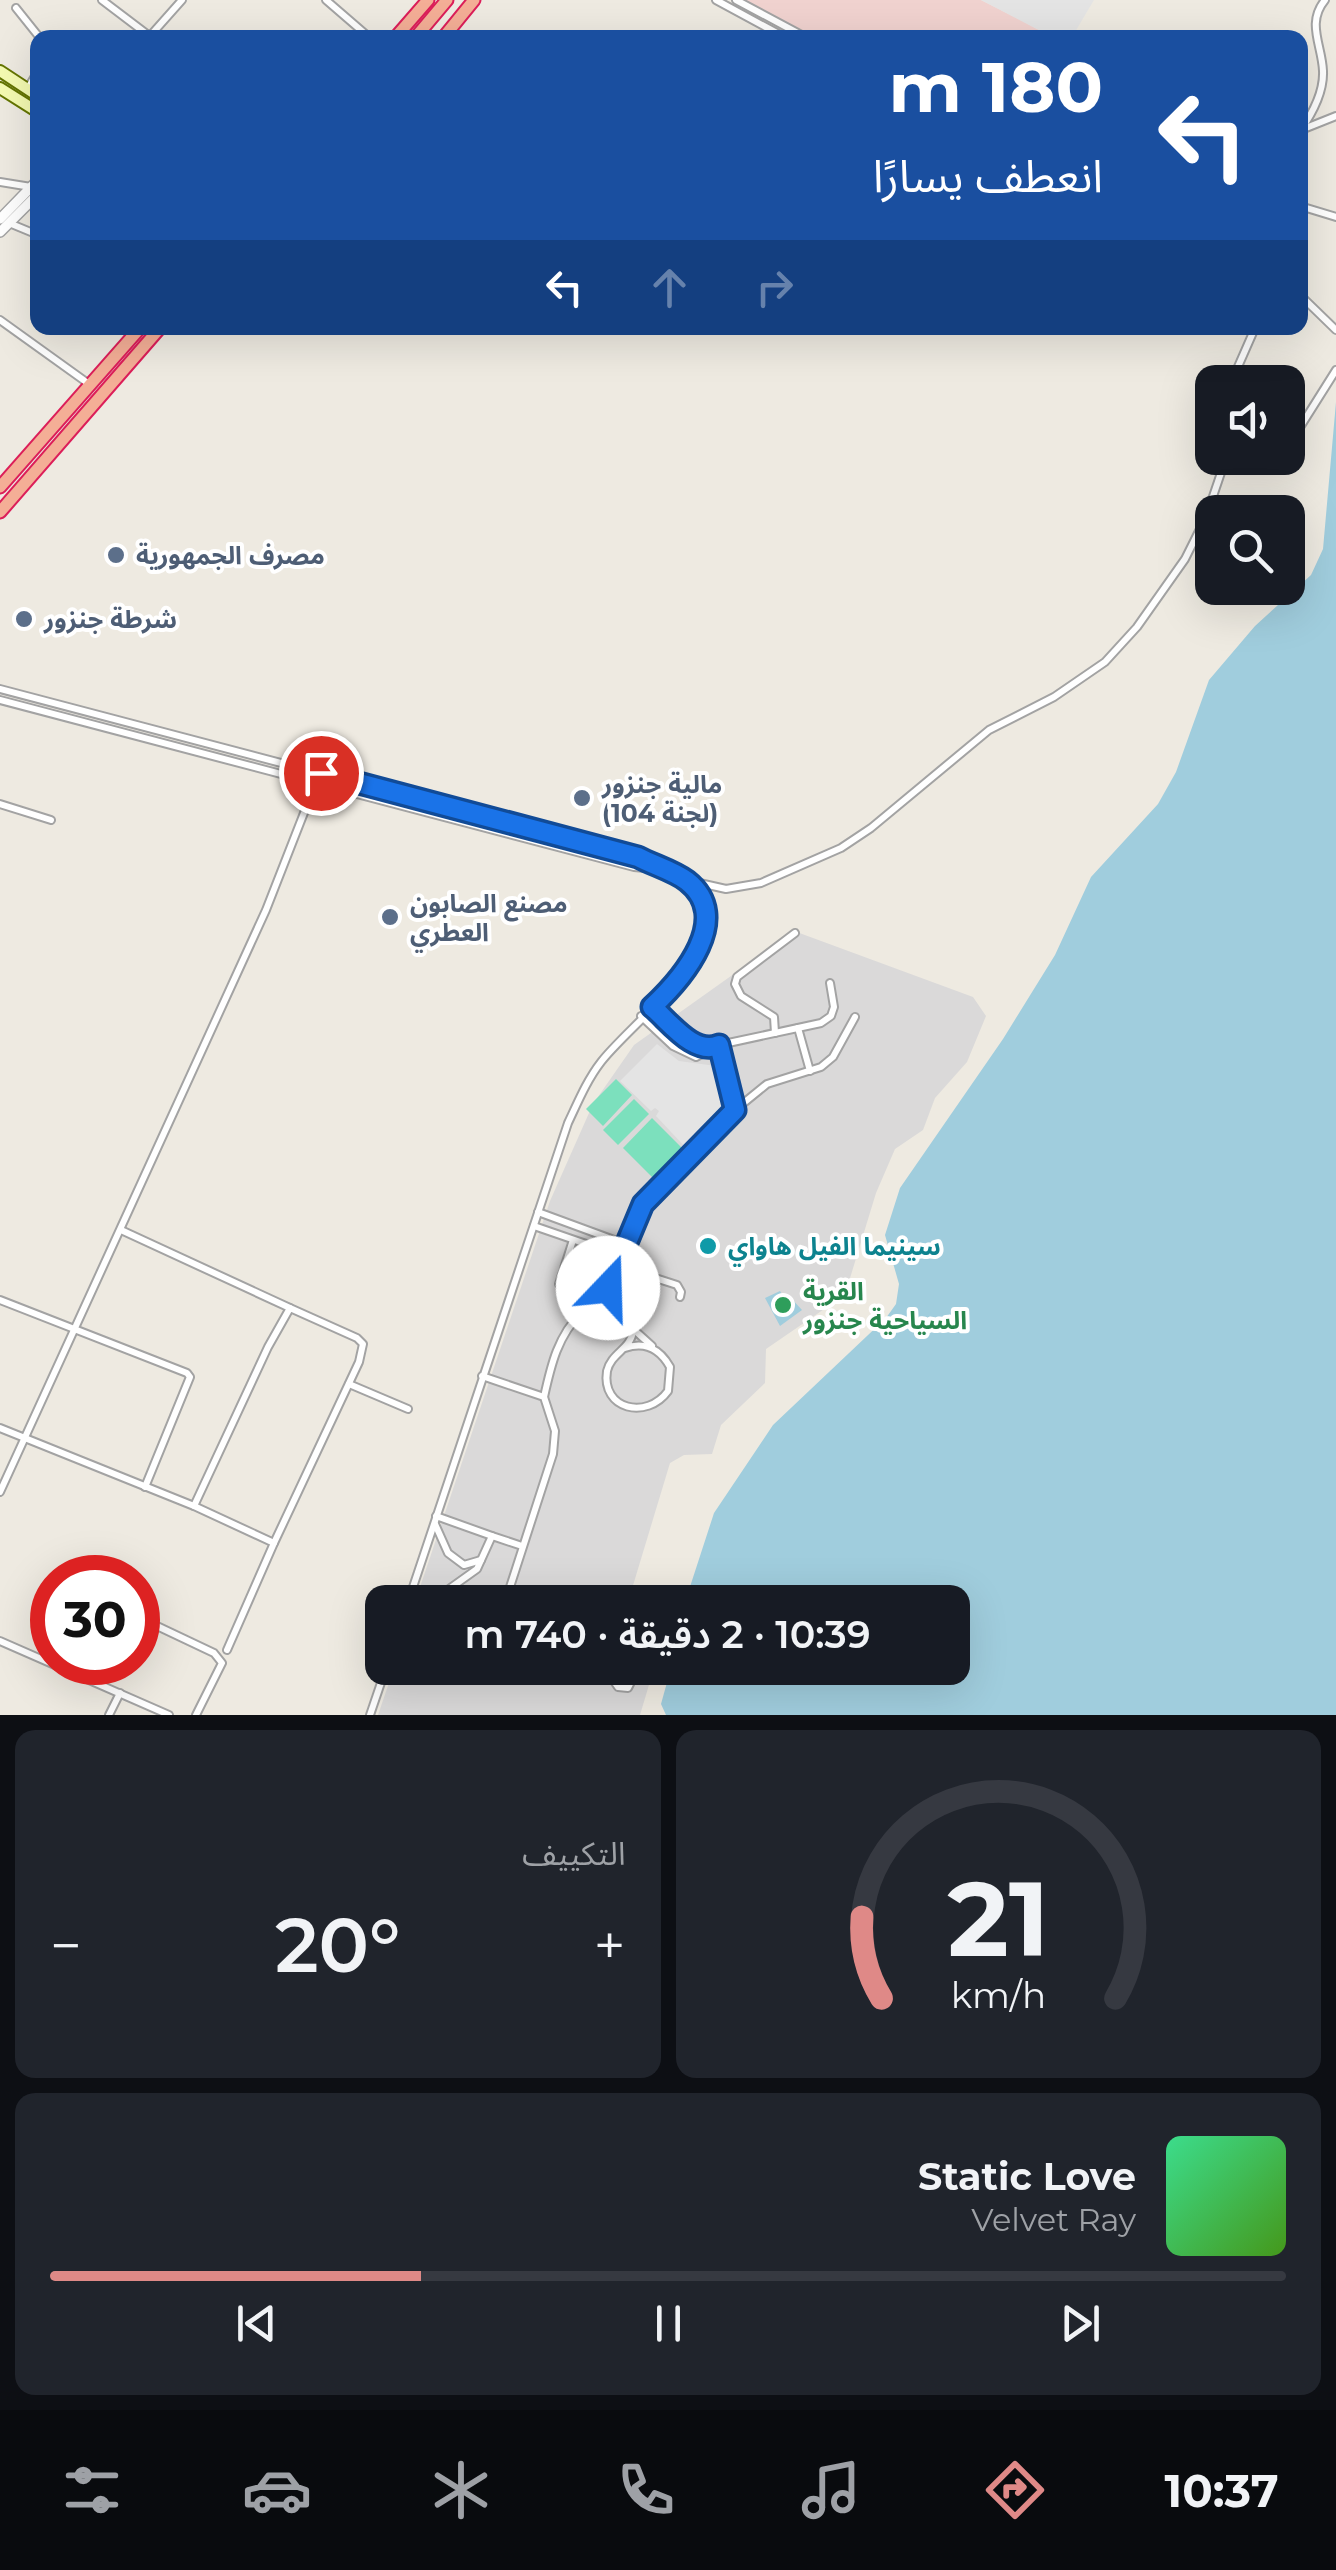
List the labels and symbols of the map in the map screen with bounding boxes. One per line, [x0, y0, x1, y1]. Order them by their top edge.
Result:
place label: مصرف الجمهورية [136, 540, 325, 570]
marker: مصرف الجمهورية [105, 544, 127, 566]
place label: شرطة جنزور [43, 604, 177, 634]
marker: شرطة جنزور [13, 608, 35, 630]
pin [279, 731, 364, 816]
place label: مالية جنزور (لجنة 104) [601, 769, 722, 828]
marker: مالية جنزور (لجنة 104) [571, 787, 593, 809]
place label: مصنع الصابون العطري [410, 888, 567, 953]
marker: مصنع الصابون العطري [379, 906, 401, 928]
place label: سينيما الفيل هاواي [728, 1231, 941, 1267]
marker: سينيما الفيل هاواي [697, 1235, 719, 1257]
position arrow [556, 1236, 660, 1340]
place label: القرية السياحية جنزور [802, 1276, 967, 1335]
marker: القرية السياحية جنزور [772, 1294, 794, 1316]
speed limit sign: 30 [30, 1555, 160, 1685]

